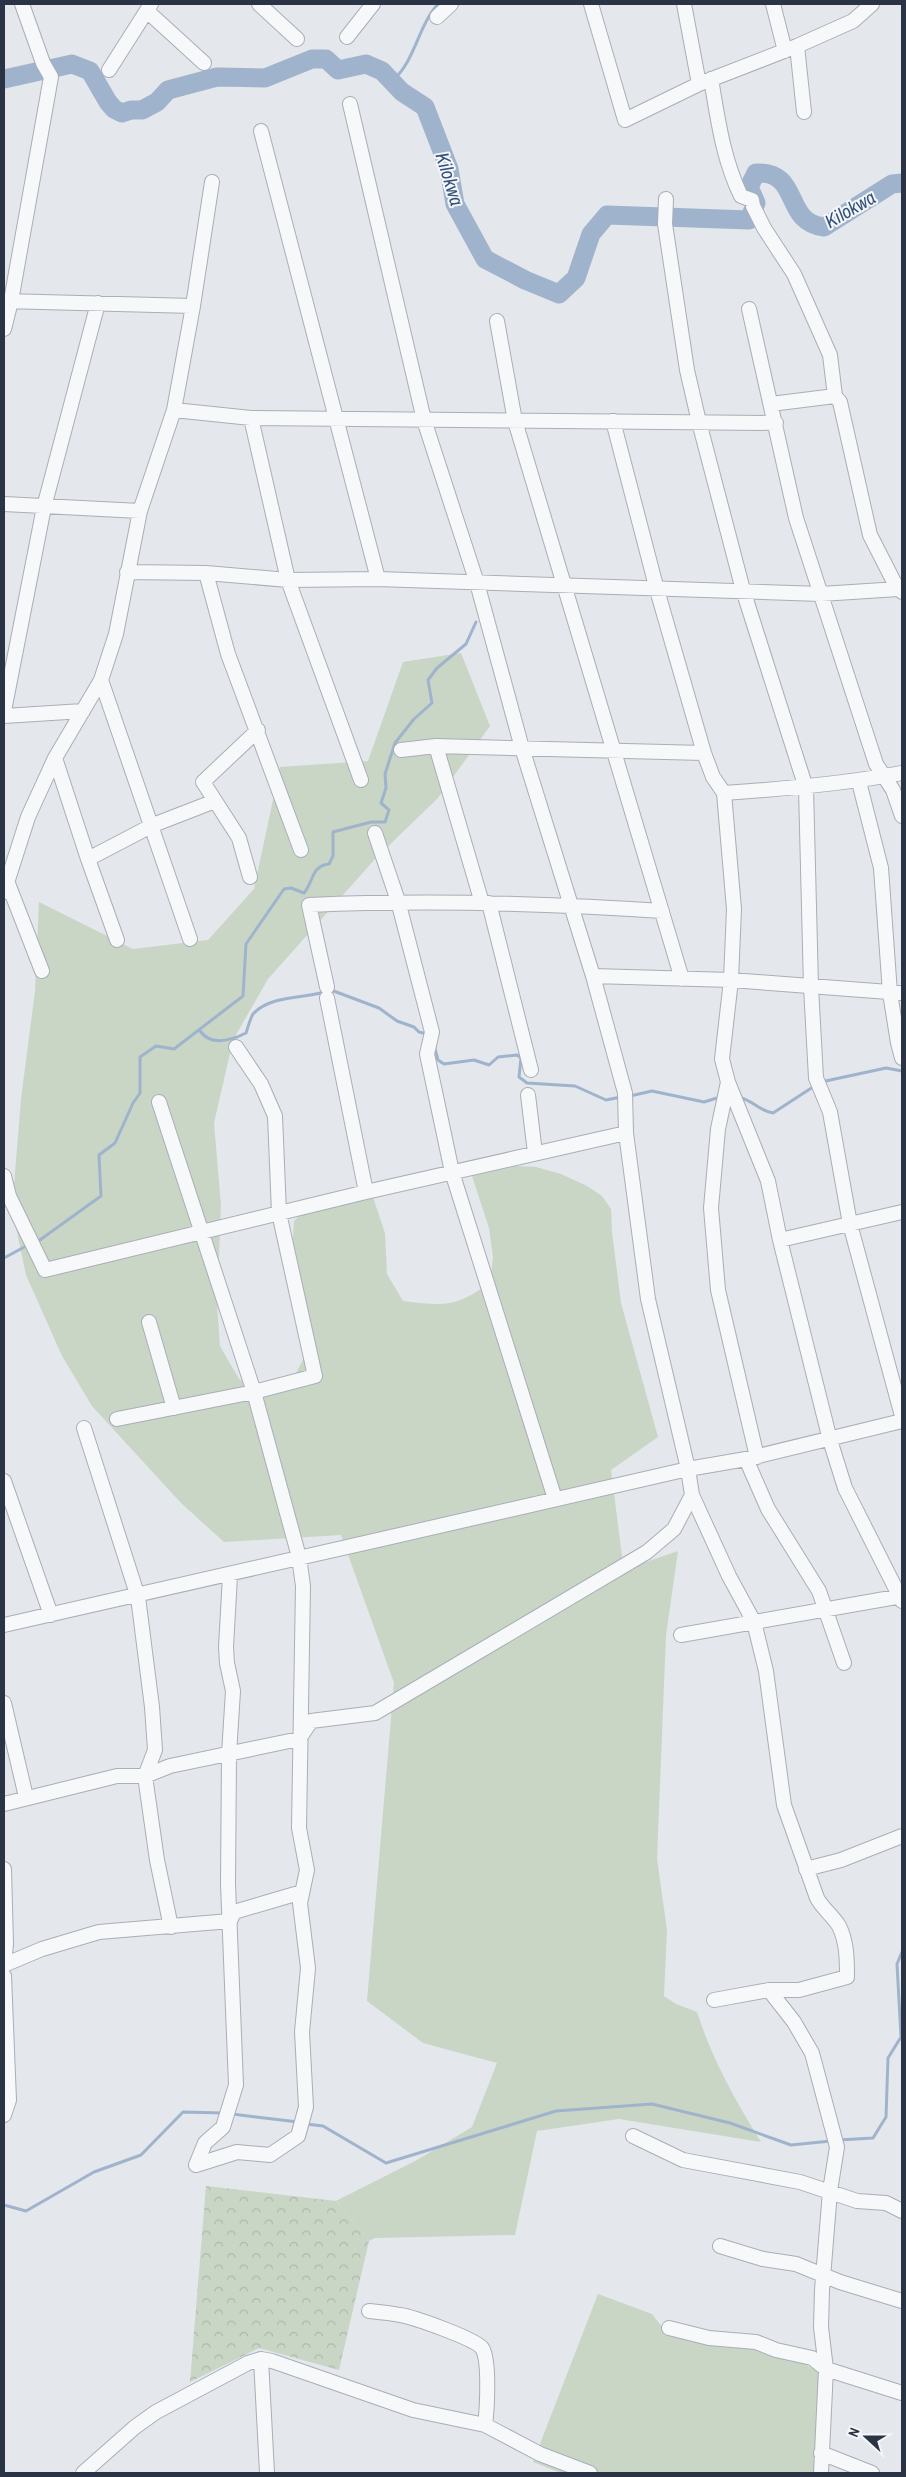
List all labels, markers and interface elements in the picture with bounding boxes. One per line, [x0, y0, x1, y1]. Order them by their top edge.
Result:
water label: Kilokwa [430, 149, 471, 209]
water label: Kilokwa [820, 184, 880, 234]
north arrow [841, 2412, 891, 2462]
text: N [844, 2425, 864, 2439]

